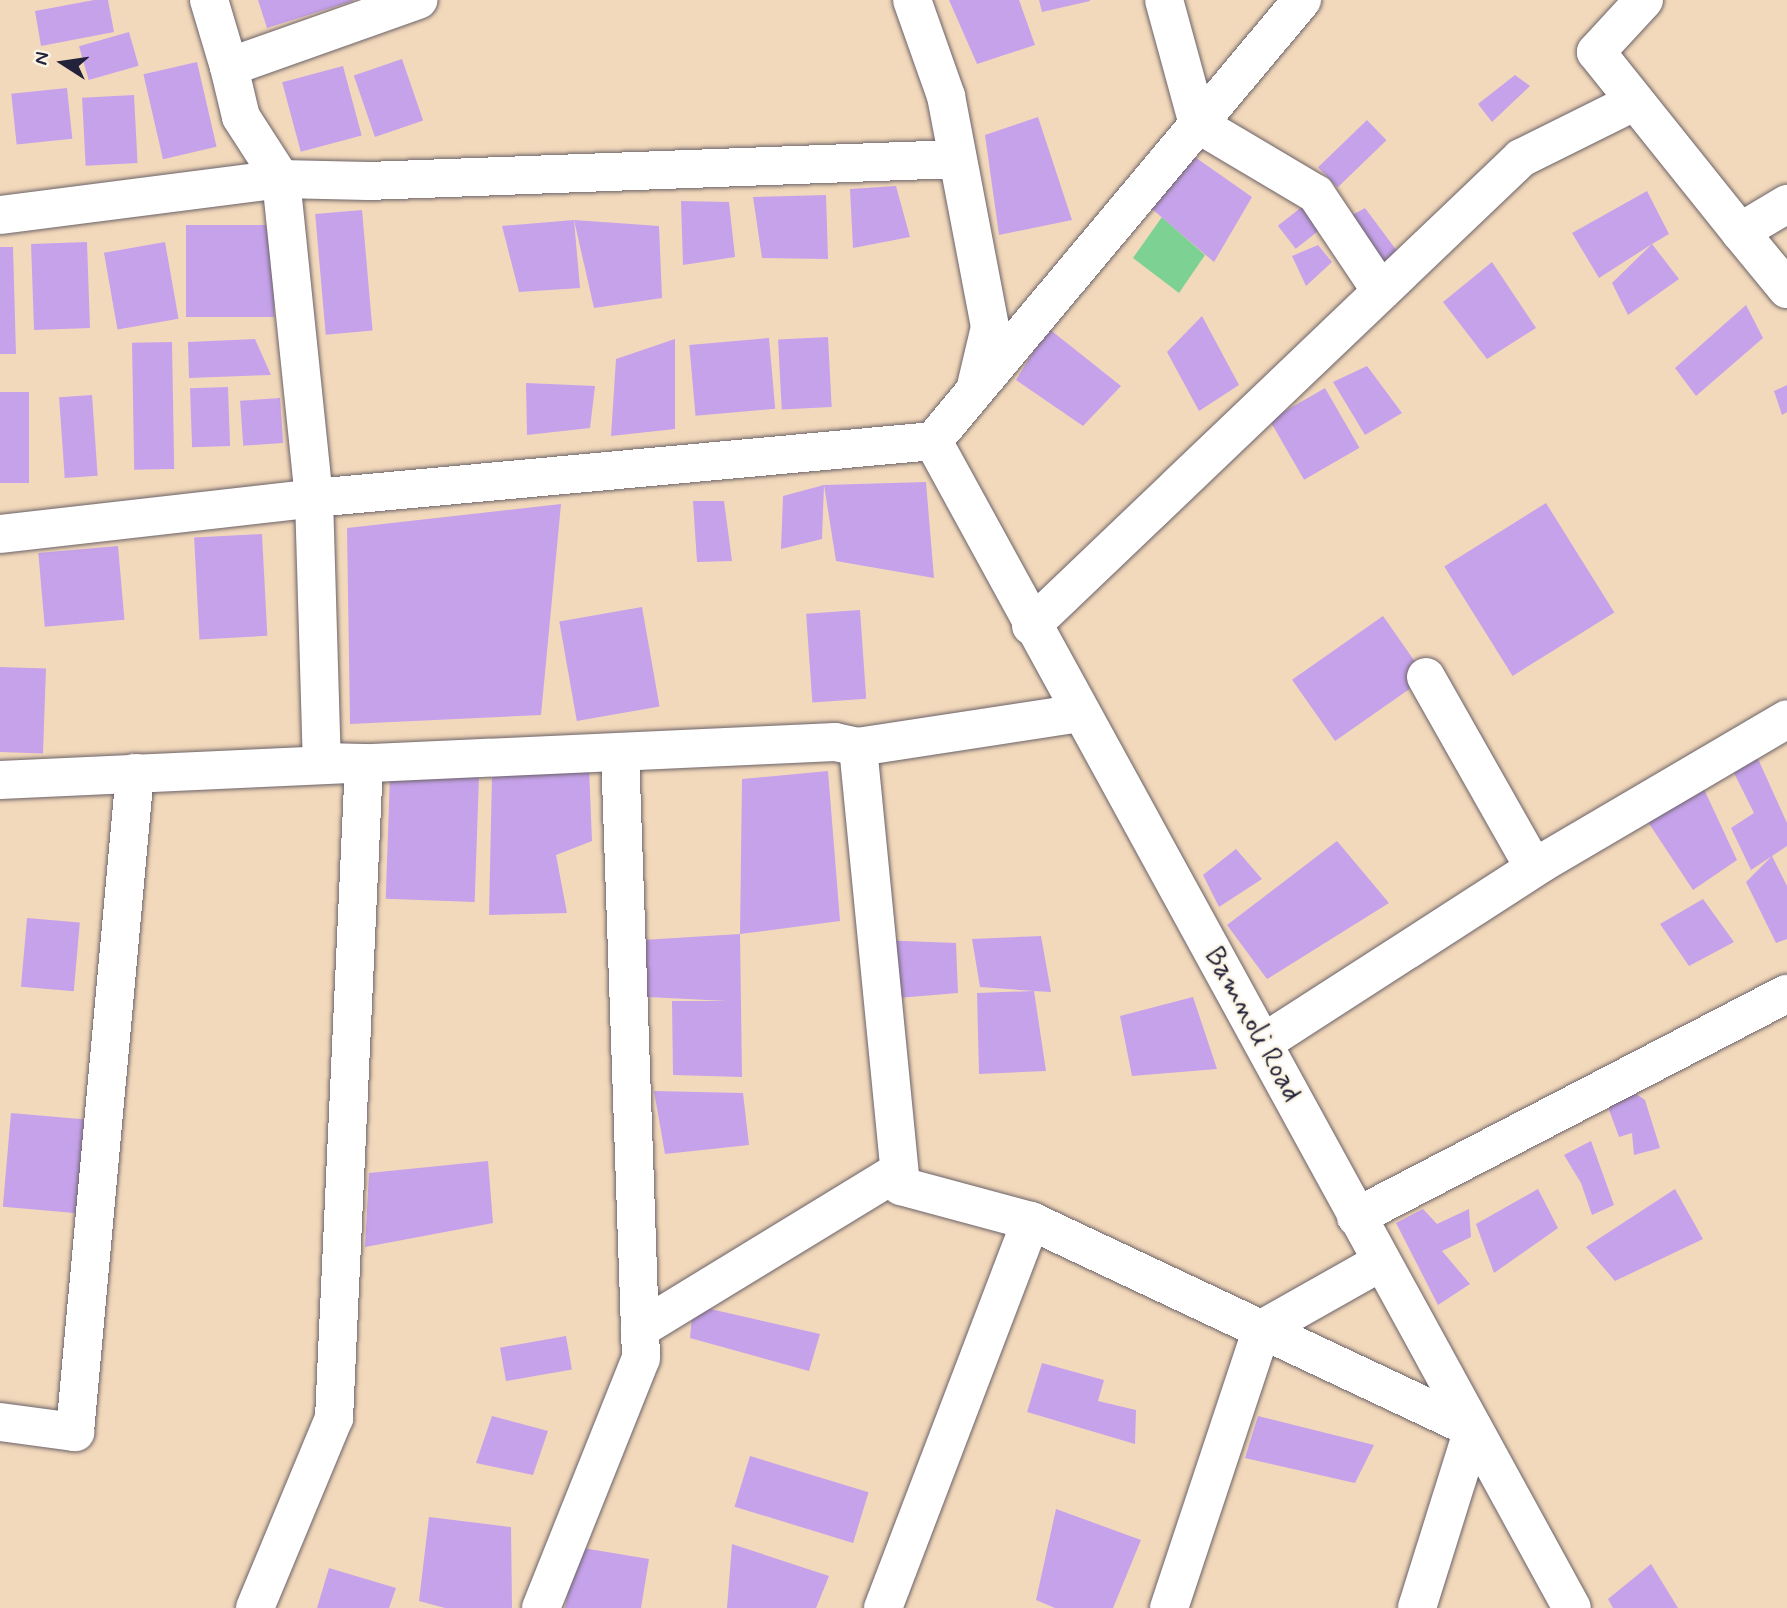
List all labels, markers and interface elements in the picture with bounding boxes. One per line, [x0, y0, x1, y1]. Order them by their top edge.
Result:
north arrow [28, 28, 98, 98]
text: N [28, 50, 56, 67]
street label: Bamnoli Road [1196, 942, 1308, 1108]

